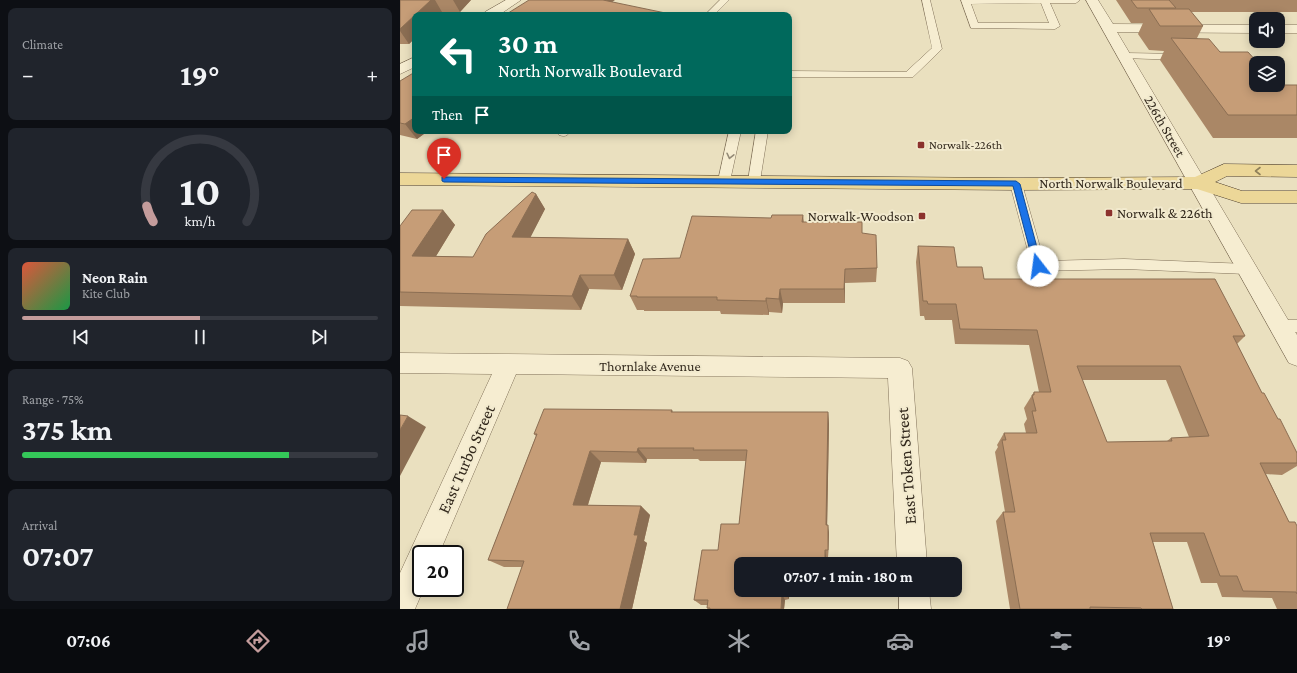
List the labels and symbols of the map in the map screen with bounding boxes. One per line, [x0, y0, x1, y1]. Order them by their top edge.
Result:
street label: 226th Street [1141, 93, 1189, 160]
pin [427, 138, 461, 179]
place label: Norwalk-226th [929, 138, 1003, 152]
marker: Norwalk-226th [916, 140, 926, 150]
one-way arrow [726, 153, 734, 159]
one-way arrow [1255, 167, 1261, 175]
street label: North Norwalk Boulevard [1039, 175, 1183, 191]
place label: Norwalk & 226th [1117, 205, 1213, 221]
place label: Norwalk-Woodson [808, 208, 914, 224]
marker: Norwalk & 226th [1104, 208, 1114, 218]
marker: Norwalk-Woodson [917, 211, 927, 221]
position arrow [1017, 245, 1059, 287]
street label: Thornlake Avenue [599, 358, 701, 374]
street label: East Turbo Street [434, 402, 499, 516]
street label: East Token Street [893, 406, 920, 525]
speed limit sign: 20 [412, 545, 464, 597]

